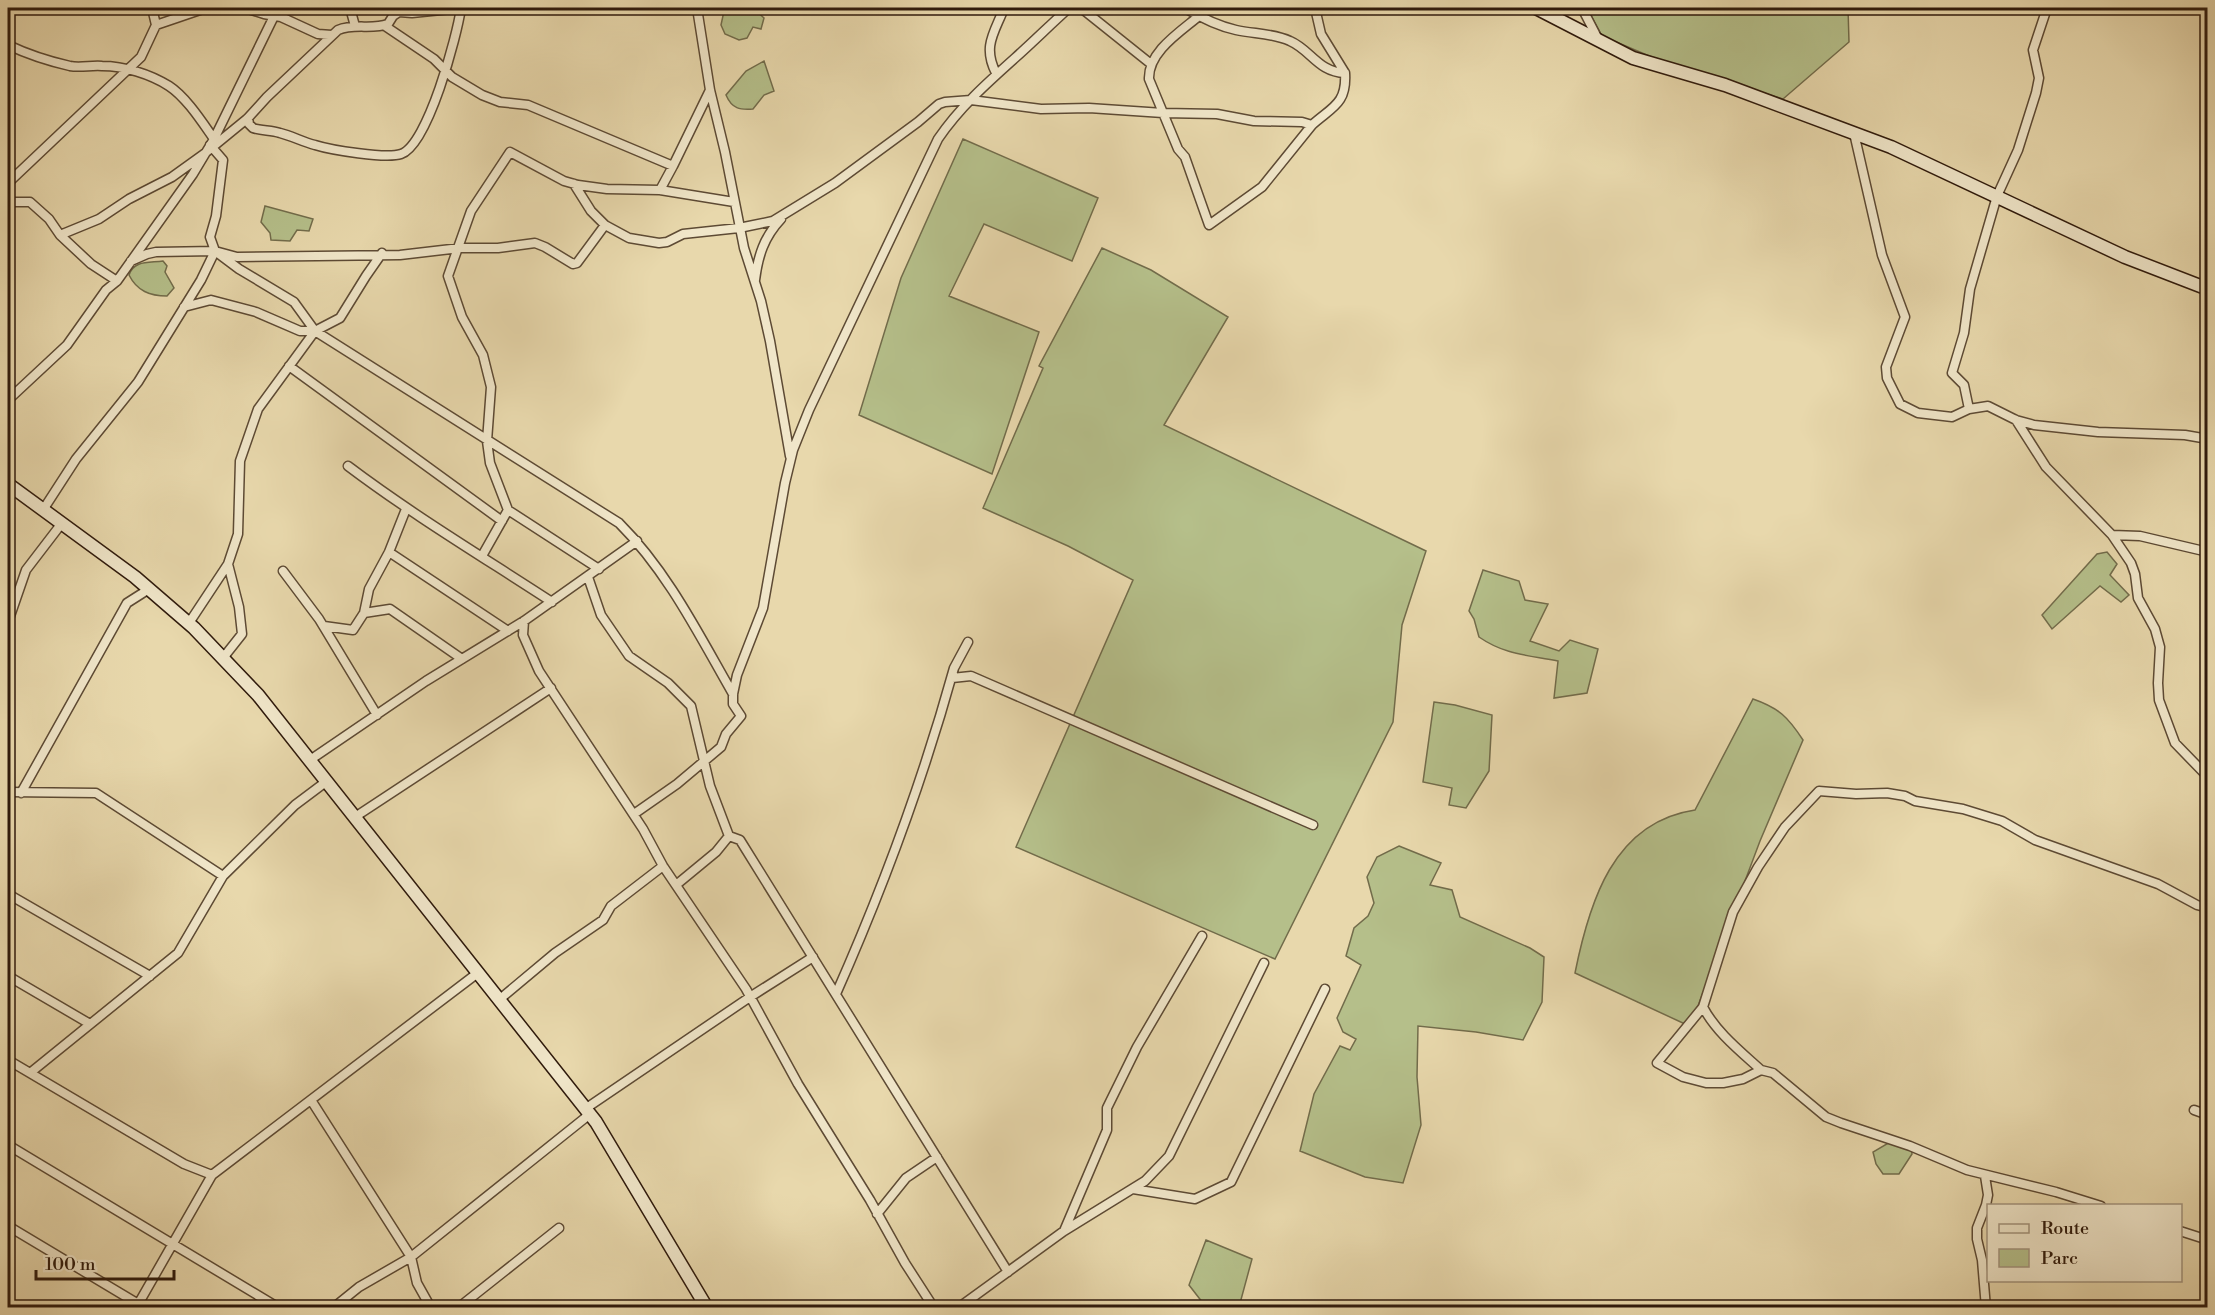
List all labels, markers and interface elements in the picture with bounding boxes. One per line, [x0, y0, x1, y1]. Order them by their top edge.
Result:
legend [1987, 1204, 2182, 1282]
text: Route [2041, 1217, 2089, 1240]
scale bar [36, 1243, 174, 1281]
text: Parc [2041, 1247, 2078, 1270]
text: 100 m [45, 1253, 96, 1276]

